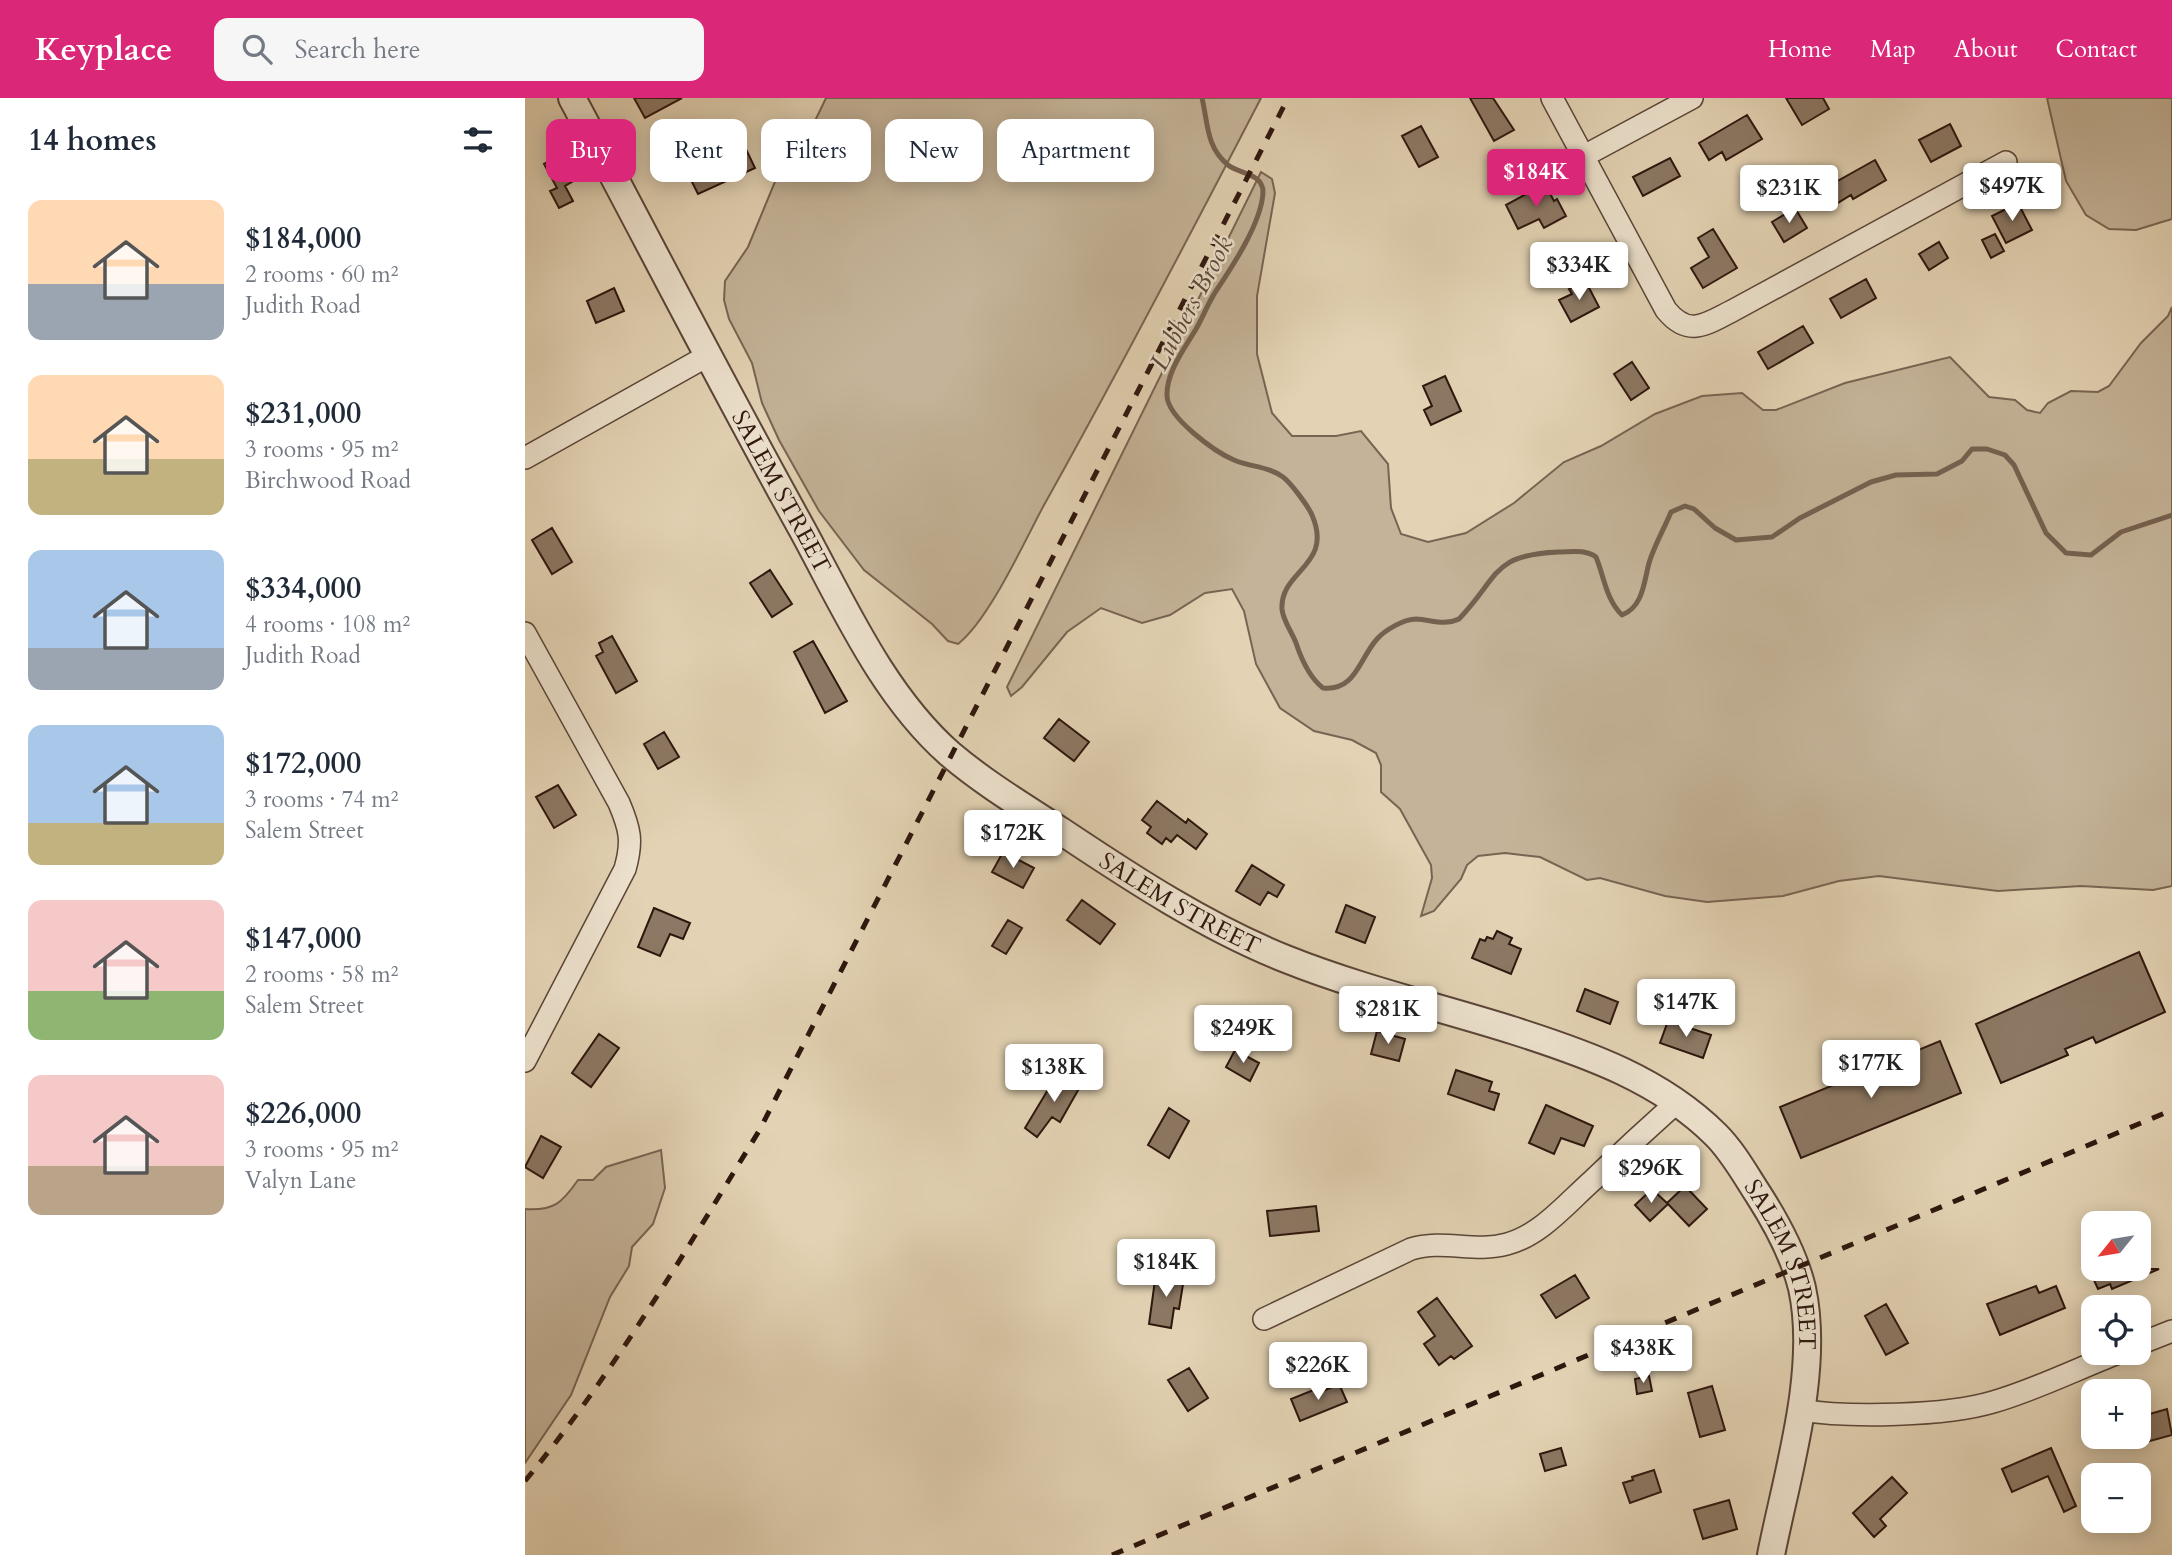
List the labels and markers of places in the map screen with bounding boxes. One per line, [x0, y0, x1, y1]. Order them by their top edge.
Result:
pin: $184K [1487, 150, 1585, 209]
pin: $497K [1963, 164, 2061, 223]
pin: $231K [1740, 166, 1838, 225]
pin: $334K [1530, 242, 1628, 302]
pin: $172K [964, 810, 1062, 870]
pin: $147K [1637, 979, 1735, 1039]
pin: $281K [1339, 986, 1437, 1046]
pin: $249K [1194, 1006, 1292, 1065]
pin: $177K [1822, 1040, 1920, 1100]
pin: $138K [1005, 1044, 1103, 1104]
pin: $296K [1602, 1146, 1700, 1205]
pin: $184K [1117, 1240, 1215, 1299]
pin: $438K [1594, 1326, 1692, 1385]
pin: $226K [1269, 1342, 1367, 1402]

